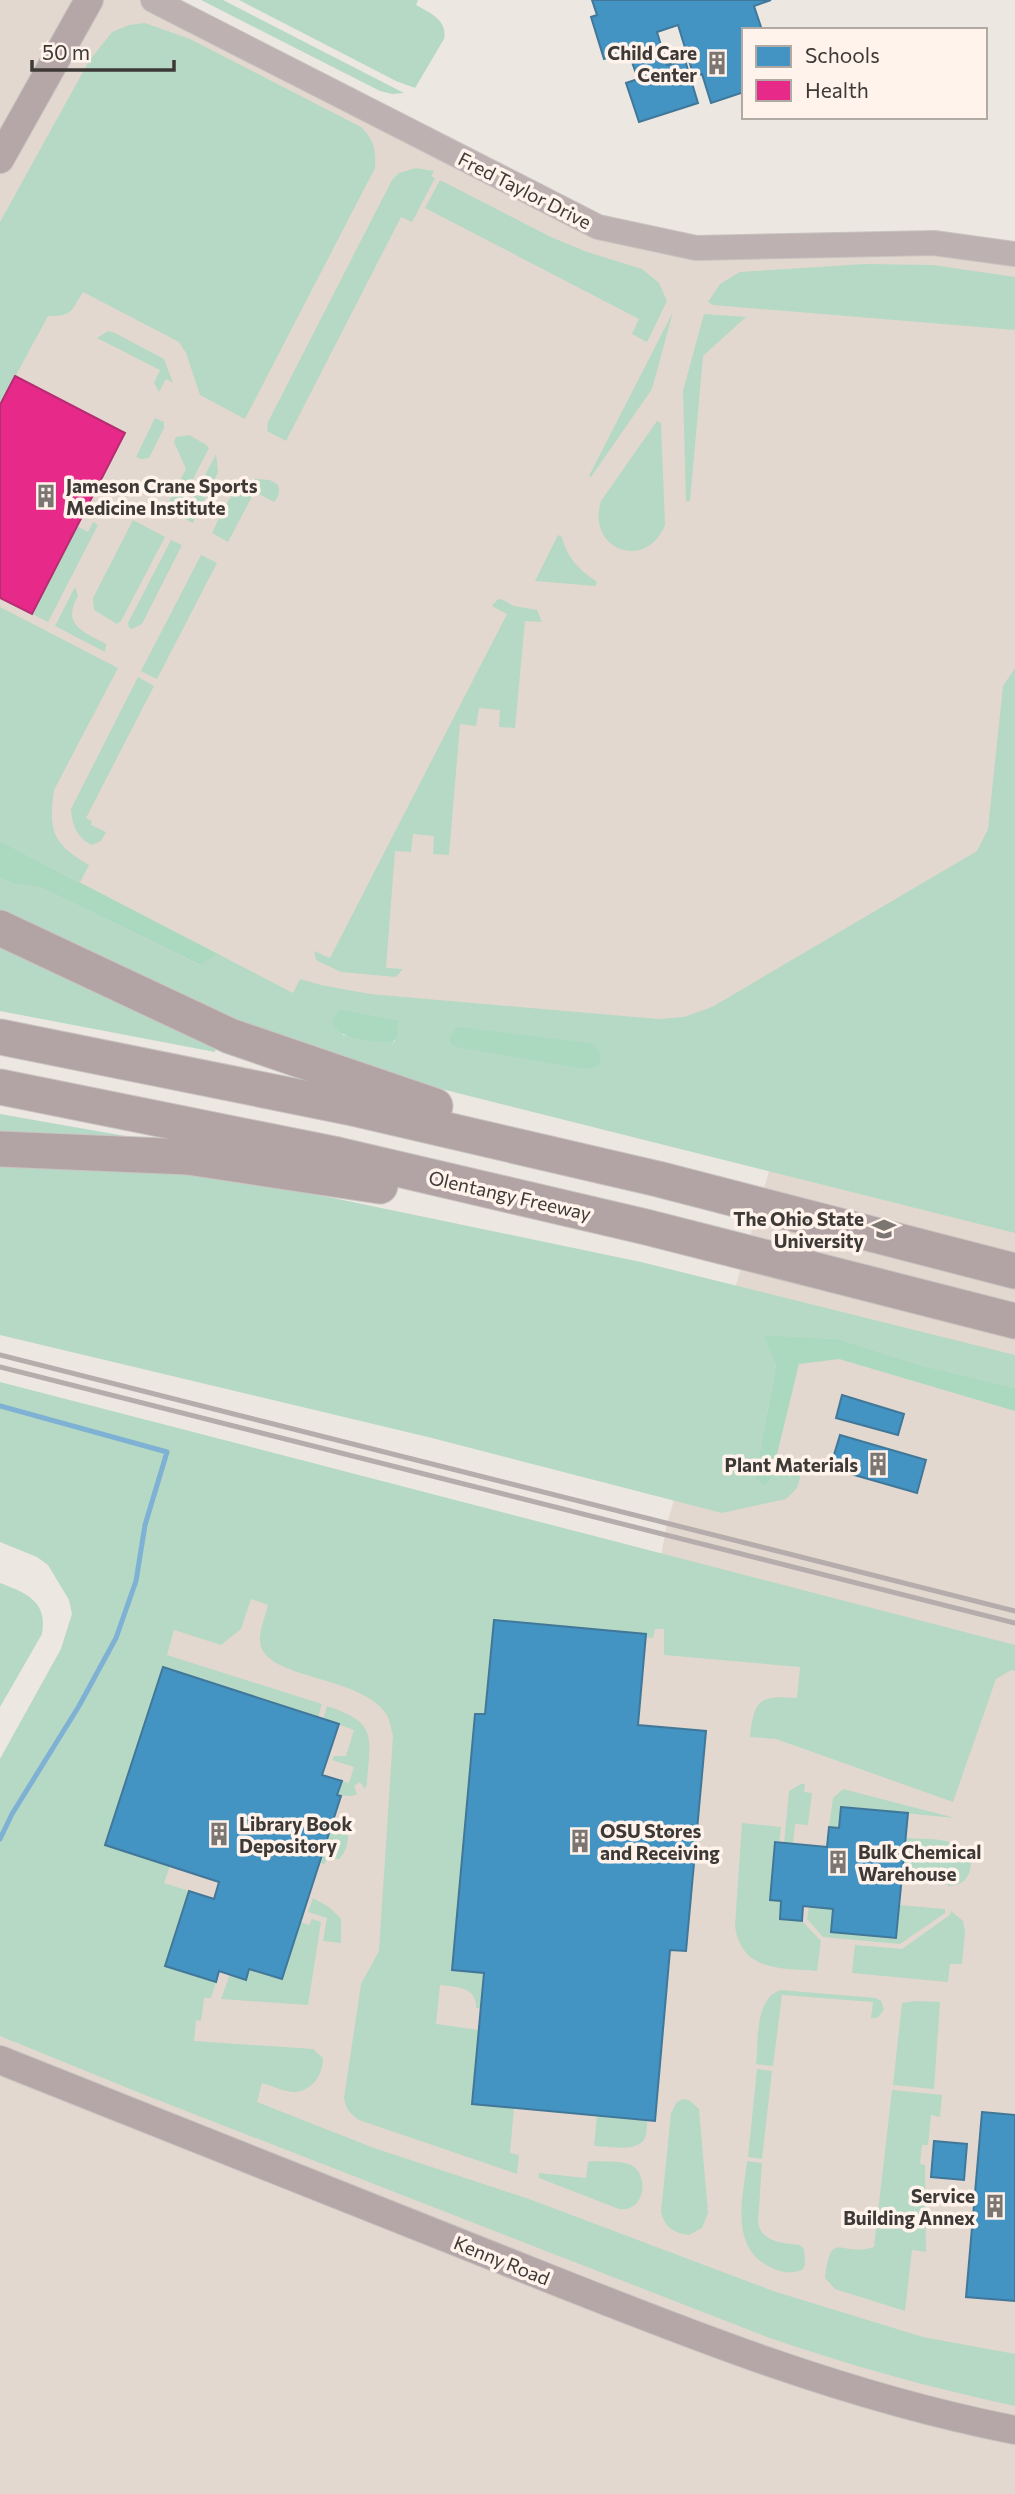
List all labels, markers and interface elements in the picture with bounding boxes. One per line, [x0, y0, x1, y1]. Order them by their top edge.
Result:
scale bar [32, 28, 173, 72]
legend [742, 28, 987, 119]
text: 50 m [42, 39, 90, 64]
place label: Child Care Center [607, 41, 697, 86]
text: Schools [805, 42, 880, 67]
building icon: Child Care Center [703, 49, 731, 77]
text: Health [805, 77, 869, 102]
street label: Fred Taylor Drive [455, 147, 595, 233]
place label: Jameson Crane Sports Medicine Institute [66, 474, 258, 519]
building icon: Jameson Crane Sports Medicine Institute [32, 482, 60, 510]
street label: Olentangy Freeway [427, 1165, 594, 1225]
place label: The Ohio State University [733, 1207, 865, 1252]
school or university icon: The Ohio State University [870, 1215, 898, 1243]
building icon: Plant Materials [864, 1450, 892, 1478]
place label: Plant Materials [725, 1453, 858, 1476]
place label: Library Book Depository [239, 1812, 352, 1857]
place label: OSU Stores and Receiving [600, 1819, 720, 1864]
building icon: Library Book Depository [205, 1820, 233, 1848]
building icon: OSU Stores and Receiving [566, 1827, 594, 1855]
place label: Bulk Chemical Warehouse [858, 1840, 981, 1885]
building icon: Bulk Chemical Warehouse [824, 1848, 852, 1876]
place label: Service Building Annex [843, 2184, 975, 2229]
building icon: Service Building Annex [981, 2192, 1009, 2220]
street label: Kenny Road [451, 2230, 553, 2290]

